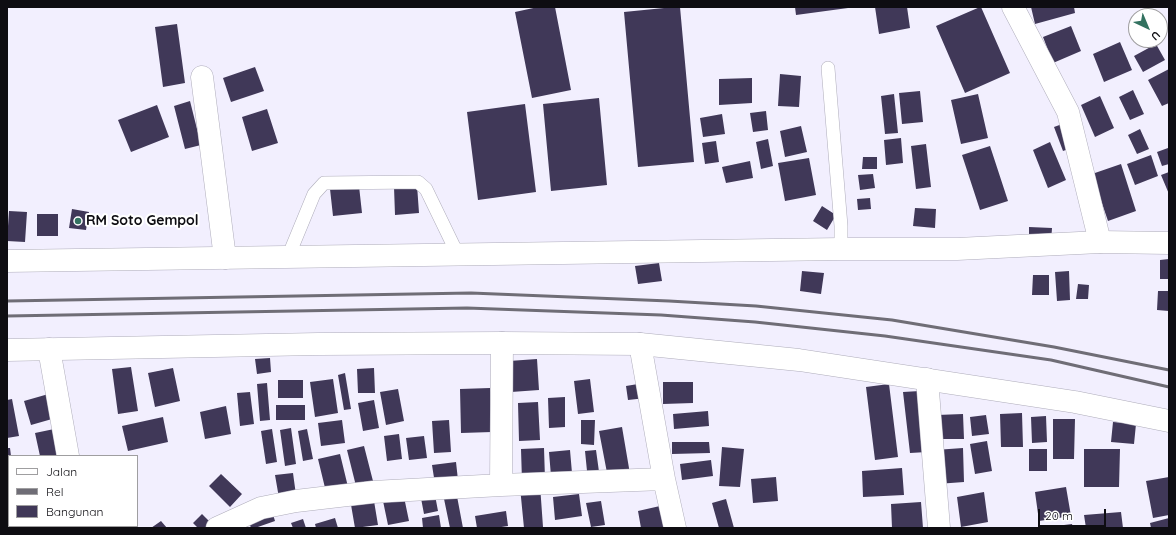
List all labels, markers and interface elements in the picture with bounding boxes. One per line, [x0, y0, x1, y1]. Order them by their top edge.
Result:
north arrow [1128, 8, 1168, 48]
text: U [1148, 28, 1163, 44]
place label: RM Soto Gempol [86, 213, 199, 229]
marker: RM Soto Gempol [73, 216, 83, 226]
legend [8, 455, 138, 527]
text: Jalan [46, 464, 77, 479]
text: Rel [46, 484, 64, 499]
scale bar [1040, 501, 1108, 527]
text: Bangunan [46, 504, 103, 519]
text: 20 m [1045, 508, 1073, 523]

